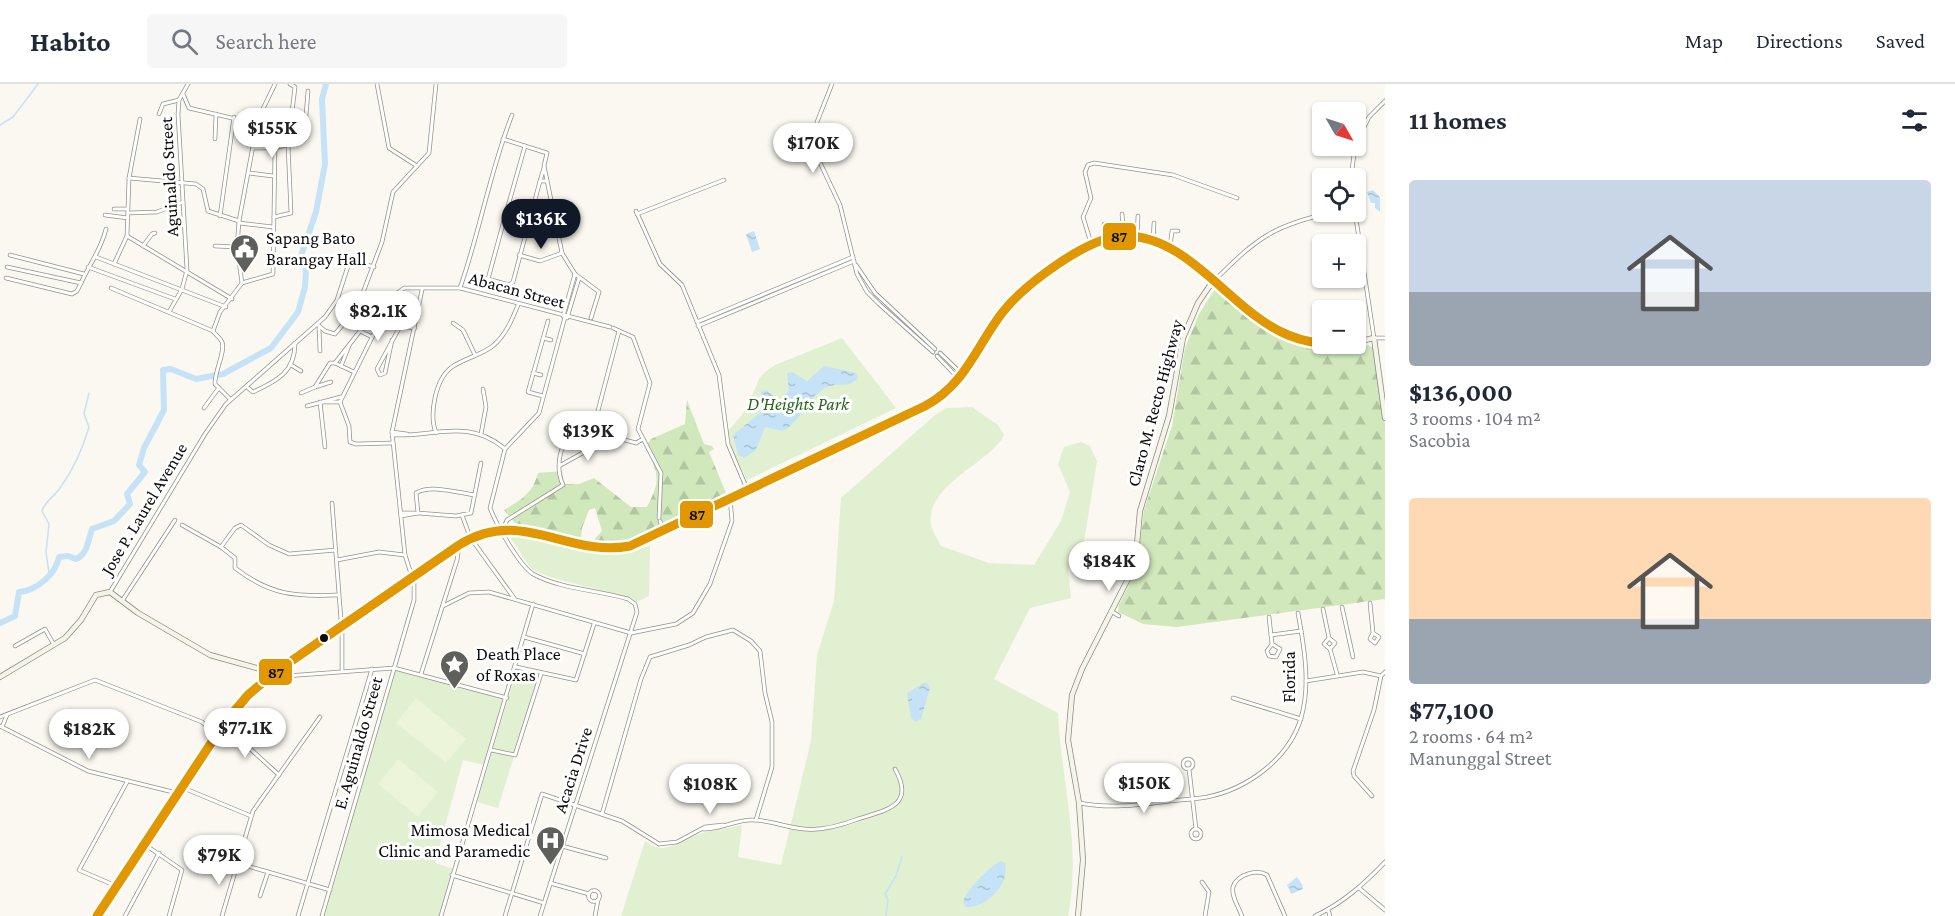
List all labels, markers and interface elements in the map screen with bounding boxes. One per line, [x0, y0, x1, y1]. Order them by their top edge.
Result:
search box [147, 14, 567, 68]
icon: search [168, 25, 201, 58]
text: Habito [30, 26, 111, 57]
text: Search here [216, 29, 317, 54]
text: Map [1685, 29, 1723, 53]
text: Directions [1756, 29, 1843, 53]
text: Saved [1876, 29, 1925, 53]
north arrow [1312, 102, 1366, 156]
map controls [1312, 102, 1366, 354]
icon: filters [1898, 104, 1931, 137]
text: 11 homes [1409, 106, 1507, 135]
pin: $155K [230, 108, 314, 159]
street label: Aguinaldo Street [156, 116, 182, 237]
text: $155K [247, 116, 297, 138]
pin: $170K [771, 123, 855, 174]
text: $170K [787, 131, 839, 153]
button: locate [1312, 168, 1366, 222]
pin: $136K [499, 199, 583, 250]
text: $136K [516, 207, 566, 229]
icon: home [1616, 219, 1724, 327]
line badge: 87 [1102, 222, 1137, 251]
place label: Sapang Bato Barangay Hall [266, 228, 367, 269]
text: 87 [1111, 228, 1127, 245]
public building icon: Sapang Bato Barangay Hall [229, 232, 261, 274]
button: + [1312, 234, 1366, 288]
street label: Abacan Street [467, 268, 568, 313]
pin: $82.1K [329, 291, 427, 342]
text: $82.1K [349, 299, 407, 321]
button: − [1312, 300, 1366, 354]
street label: Claro M. Recto Highway [1123, 317, 1187, 489]
text: $136,000 [1409, 378, 1513, 407]
park label: D'Heights Park [747, 394, 850, 414]
text: 3 rooms · 104 m² [1409, 407, 1541, 429]
pin: $139K [546, 411, 630, 462]
text: $139K [563, 419, 613, 441]
text: Sacobia [1409, 429, 1471, 451]
street label: Jose P. Laurel Avenue [96, 439, 191, 580]
line badge: 87 [679, 500, 714, 529]
text: 87 [689, 506, 705, 523]
icon: home [1616, 537, 1724, 645]
pin: $184K [1067, 541, 1151, 592]
text: $184K [1083, 549, 1135, 571]
unlabelled marker [318, 632, 330, 644]
place label: Death Place of Roxas [476, 644, 561, 685]
place icon: Death Place of Roxas [439, 648, 471, 690]
street label: Florida [1279, 651, 1299, 703]
line badge: 87 [258, 658, 293, 686]
text: 87 [268, 664, 284, 681]
street label: E. Aguinaldo Street [329, 673, 387, 812]
text: $77,100 [1409, 696, 1494, 725]
pin: $77.1K [196, 708, 294, 759]
pin: $182K [47, 709, 131, 760]
text: $77.1K [218, 716, 272, 738]
text: $182K [63, 717, 115, 739]
street label: Acacia Drive [550, 724, 596, 815]
text: 2 rooms · 64 m² [1409, 725, 1533, 747]
text: Manunggal Street [1409, 747, 1551, 769]
pin: $150K [1102, 763, 1186, 814]
pin: $108K [668, 764, 752, 815]
text: $150K [1118, 771, 1170, 793]
text: $108K [683, 772, 737, 794]
place label: Mimosa Medical Clinic and Paramedic [378, 820, 531, 861]
hospital icon: Mimosa Medical Clinic and Paramedic [535, 824, 567, 866]
pin: $79K [183, 835, 255, 886]
text: $79K [197, 843, 241, 865]

